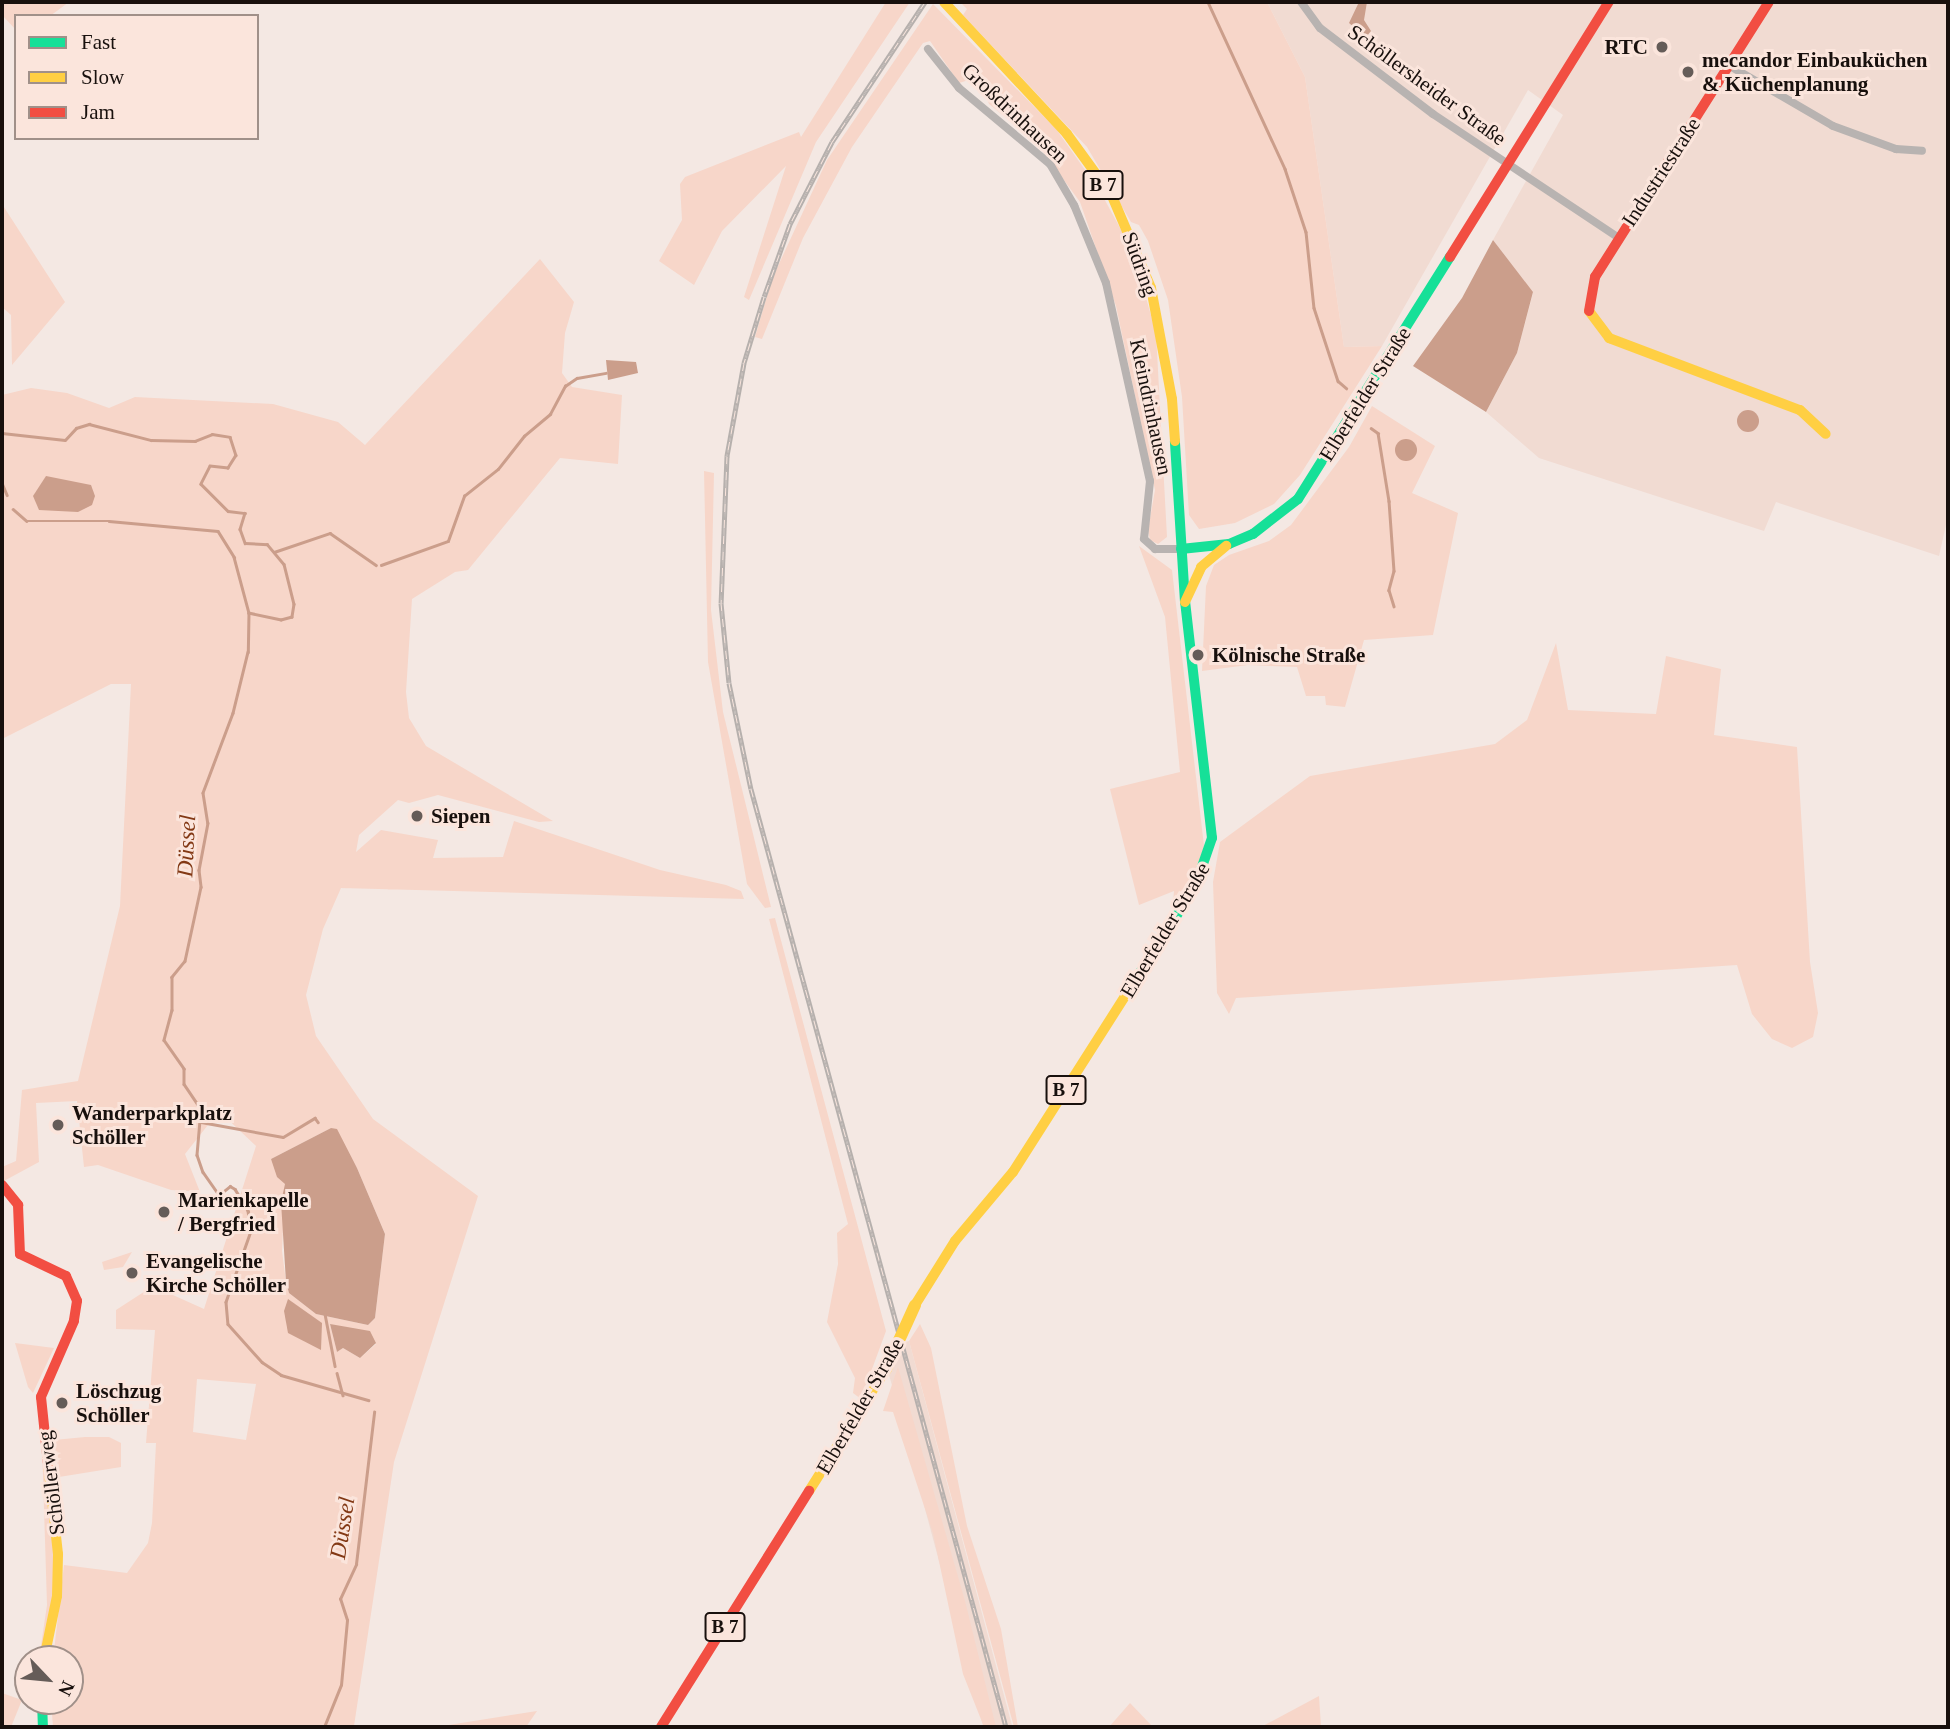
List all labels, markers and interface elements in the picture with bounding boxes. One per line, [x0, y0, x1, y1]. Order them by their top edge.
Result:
legend [14, 14, 259, 140]
street label: Schöllersheider Straße [1343, 19, 1511, 151]
text: Fast [81, 30, 116, 54]
place label: RTC [1604, 34, 1648, 60]
marker: RTC [1654, 39, 1670, 55]
place label: mecandor Einbauküchen & Küchenplanung [1702, 47, 1928, 97]
street label: Großdrinhausen [957, 58, 1073, 168]
marker: mecandor Einbauküchen & Küchenplanung [1680, 64, 1696, 80]
text: Slow [81, 65, 124, 89]
text: Jam [81, 100, 115, 124]
street label: Industriestraße [1616, 113, 1706, 231]
road number: B 7 [1082, 169, 1124, 200]
street label: Südring [1117, 228, 1163, 300]
street label: Elberfelder Straße [1314, 322, 1416, 466]
street label: Kleindrinhausen [1124, 336, 1178, 478]
place label: Kölnische Straße [1212, 642, 1365, 668]
marker: Kölnische Straße [1190, 647, 1206, 663]
place label: Siepen [431, 803, 491, 829]
marker: Siepen [409, 808, 425, 824]
water label: Düssel [172, 814, 202, 878]
street label: Elberfelder Straße [1115, 858, 1215, 1002]
road number: B 7 [1045, 1074, 1087, 1106]
place label: Wanderparkplatz Schöller [72, 1100, 232, 1150]
marker: Wanderparkplatz Schöller [50, 1117, 66, 1133]
place label: Marienkapelle / Bergfried [178, 1187, 309, 1237]
marker: Marienkapelle / Bergfried [156, 1204, 172, 1220]
place label: Evangelische Kirche Schöller [146, 1248, 286, 1298]
marker: Evangelische Kirche Schöller [124, 1265, 140, 1281]
street label: Elberfelder Straße [811, 1333, 909, 1479]
place label: Löschzug Schöller [76, 1378, 161, 1428]
marker: Löschzug Schöller [54, 1395, 70, 1411]
street label: Schöllerweg [32, 1429, 70, 1537]
water label: Düssel [324, 1495, 362, 1561]
road number: B 7 [704, 1611, 746, 1642]
north arrow [14, 1645, 84, 1715]
text: N [54, 1678, 79, 1699]

